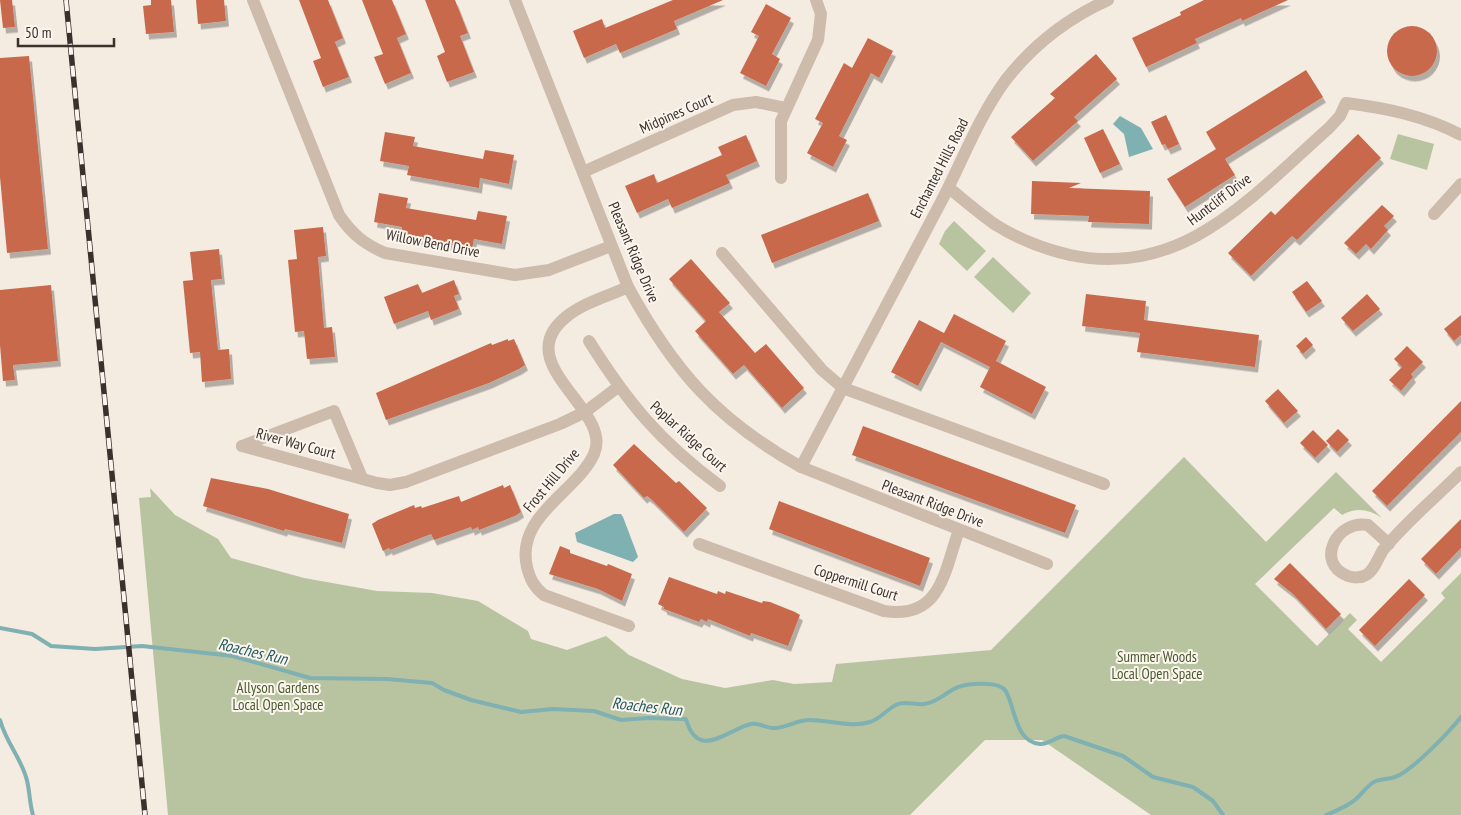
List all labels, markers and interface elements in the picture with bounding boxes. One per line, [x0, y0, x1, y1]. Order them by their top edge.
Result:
scale bar [18, 15, 114, 47]
text: 50 m [25, 23, 51, 42]
street label: Midpines Court [636, 88, 716, 138]
street label: Enchanted Hills Road [906, 115, 972, 221]
street label: Huntcliff Drive [1183, 169, 1255, 229]
street label: Pleasant Ridge Drive [604, 199, 664, 305]
street label: Willow Bend Drive [384, 225, 482, 261]
street label: Poplar Ridge Court [647, 396, 731, 476]
street label: River Way Court [254, 423, 338, 463]
street label: Frost Hill Drive [519, 444, 583, 516]
street label: Pleasant Ridge Drive [879, 475, 987, 531]
street label: Coppermill Court [811, 559, 901, 605]
water label: Roaches Run [217, 633, 290, 669]
park label: Summer Woods Local Open Space [1111, 647, 1203, 683]
park label: Allyson Gardens Local Open Space [232, 678, 324, 714]
water label: Roaches Run [611, 692, 684, 720]

